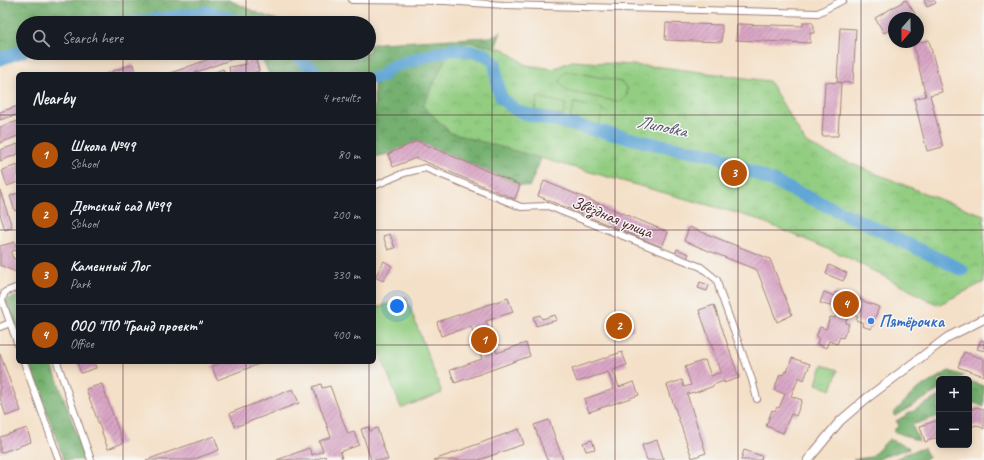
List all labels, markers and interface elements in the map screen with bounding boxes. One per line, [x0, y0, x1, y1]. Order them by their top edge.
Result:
north arrow [888, 12, 924, 48]
search box [16, 16, 376, 60]
icon: search [30, 27, 52, 49]
text: Search here [62, 29, 123, 48]
text: Nearby [32, 88, 75, 109]
text: 4 results [322, 90, 360, 106]
water label: Липовка [635, 110, 691, 143]
text: Школа №49 [70, 137, 135, 156]
text: 1 [42, 147, 48, 163]
text: 80 m [338, 147, 360, 163]
text: School [70, 156, 98, 172]
pin: 3 [721, 158, 747, 188]
street label: Звёздная улица [568, 191, 657, 244]
text: Детский сад №99 [70, 197, 170, 216]
text: 2 [42, 207, 48, 223]
text: 200 m [332, 207, 360, 223]
text: School [70, 216, 98, 232]
text: Каменный Лог [70, 257, 149, 276]
text: 3 [42, 267, 48, 283]
text: 330 m [332, 267, 360, 283]
text: Park [70, 276, 91, 292]
pin: 4 [833, 289, 859, 319]
your location [387, 296, 407, 316]
pin: 2 [606, 311, 632, 341]
place label: Пятёрочка [879, 311, 946, 332]
marker: Пятёрочка [866, 316, 876, 326]
text: ООО "ПО "Гранд проект" [70, 317, 200, 336]
pin: 1 [471, 325, 497, 355]
text: 4 [42, 327, 48, 343]
text: 400 m [332, 327, 360, 343]
text: Office [70, 336, 94, 352]
map controls [936, 376, 972, 448]
button: + [936, 376, 972, 412]
button: − [936, 412, 972, 448]

